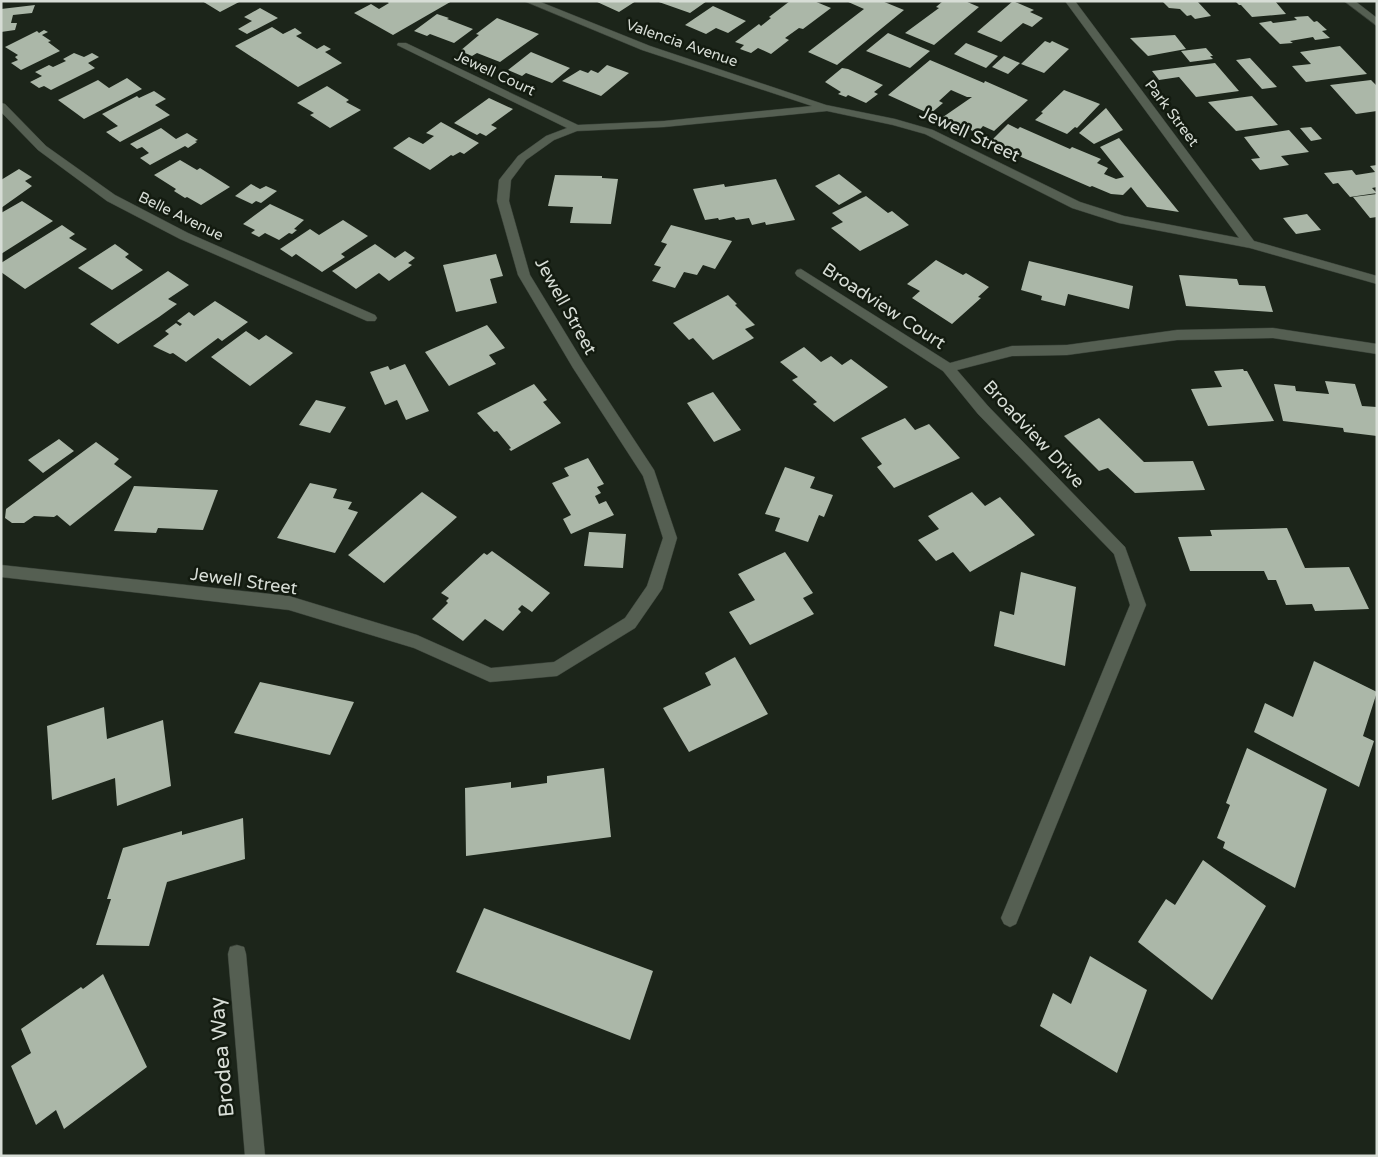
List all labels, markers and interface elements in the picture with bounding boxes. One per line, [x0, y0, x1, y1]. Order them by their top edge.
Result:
street label: Valencia Avenue [624, 15, 740, 71]
street label: Jewell Court [452, 46, 538, 100]
street label: Park Street [1141, 76, 1203, 150]
street label: Jewell Street [916, 101, 1024, 167]
street label: Belle Avenue [136, 188, 226, 244]
street label: Jewell Street [530, 253, 602, 359]
street label: Broadview Court [818, 258, 950, 354]
street label: Broadview Drive [979, 376, 1089, 492]
street label: Jewell Street [189, 563, 299, 599]
street label: Brodea Way [204, 996, 240, 1118]

